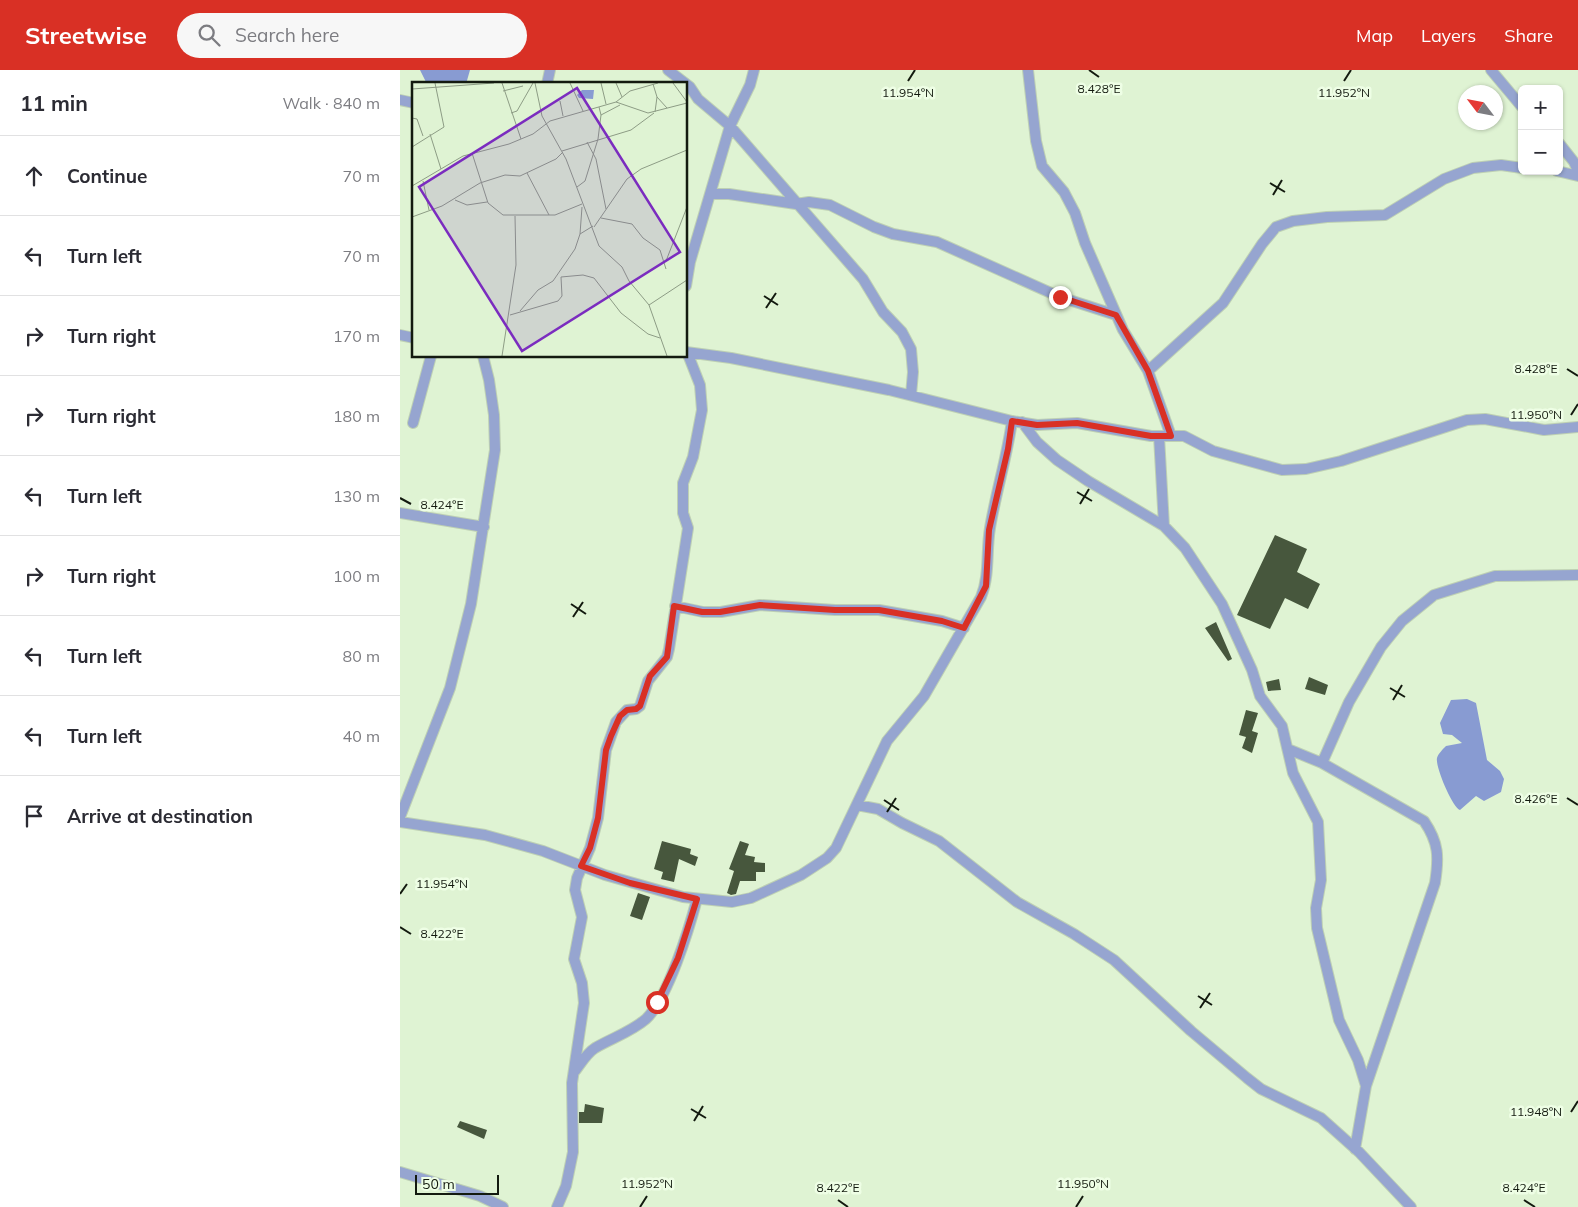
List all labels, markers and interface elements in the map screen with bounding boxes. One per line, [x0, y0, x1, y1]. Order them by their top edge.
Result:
search box [177, 13, 527, 58]
text: Streetwise [25, 20, 147, 50]
icon: search [195, 21, 223, 49]
text: Search here [235, 23, 339, 47]
text: Map [1356, 24, 1393, 47]
text: Layers [1421, 24, 1476, 47]
text: Share [1504, 24, 1553, 47]
text: 8.428°E [1077, 81, 1121, 96]
inset map [412, 82, 688, 358]
text: 11.954°N [882, 85, 934, 100]
text: 11.952°N [1318, 85, 1370, 100]
north arrow [1458, 85, 1503, 130]
map controls [1518, 85, 1563, 175]
button: + [1518, 85, 1563, 130]
text: 11 min [20, 90, 88, 116]
text: Walk · 840 m [282, 93, 380, 113]
button: − [1518, 130, 1563, 175]
icon: ahead [20, 162, 48, 190]
text: Continue [67, 164, 147, 188]
text: 70 m [343, 166, 380, 186]
icon: left [20, 242, 48, 270]
text: Turn left [67, 244, 142, 268]
text: 70 m [343, 246, 380, 266]
route end [1049, 286, 1072, 309]
icon: right [20, 322, 48, 350]
text: Turn right [67, 324, 156, 348]
text: 170 m [333, 326, 380, 346]
text: 8.428°E [1514, 361, 1558, 376]
icon: right [20, 402, 48, 430]
text: Turn right [67, 404, 156, 428]
text: 180 m [333, 406, 380, 426]
text: 11.950°N [1510, 407, 1562, 422]
icon: left [20, 482, 48, 510]
text: Turn left [67, 484, 142, 508]
text: 130 m [333, 486, 380, 506]
text: 8.424°E [420, 497, 464, 512]
icon: right [20, 562, 48, 590]
text: Turn right [67, 564, 156, 588]
text: 100 m [333, 566, 380, 586]
icon: left [20, 642, 48, 670]
text: Turn left [67, 644, 142, 668]
text: 80 m [343, 646, 380, 666]
icon: left [20, 722, 48, 750]
text: Turn left [67, 724, 142, 748]
text: 40 m [343, 726, 380, 746]
text: 8.426°E [1514, 791, 1558, 806]
icon: arrive [20, 802, 48, 830]
text: Arrive at destination [67, 804, 253, 828]
text: 11.954°N [416, 876, 468, 891]
text: 8.422°E [420, 926, 464, 941]
route start [646, 991, 669, 1014]
text: 11.948°N [1510, 1104, 1562, 1119]
scale bar [415, 1172, 499, 1195]
text: 50 m [422, 1175, 455, 1193]
text: 11.952°N [621, 1176, 673, 1191]
text: 11.950°N [1057, 1176, 1109, 1191]
text: 8.422°E [816, 1180, 860, 1195]
text: 8.424°E [1502, 1180, 1546, 1195]

